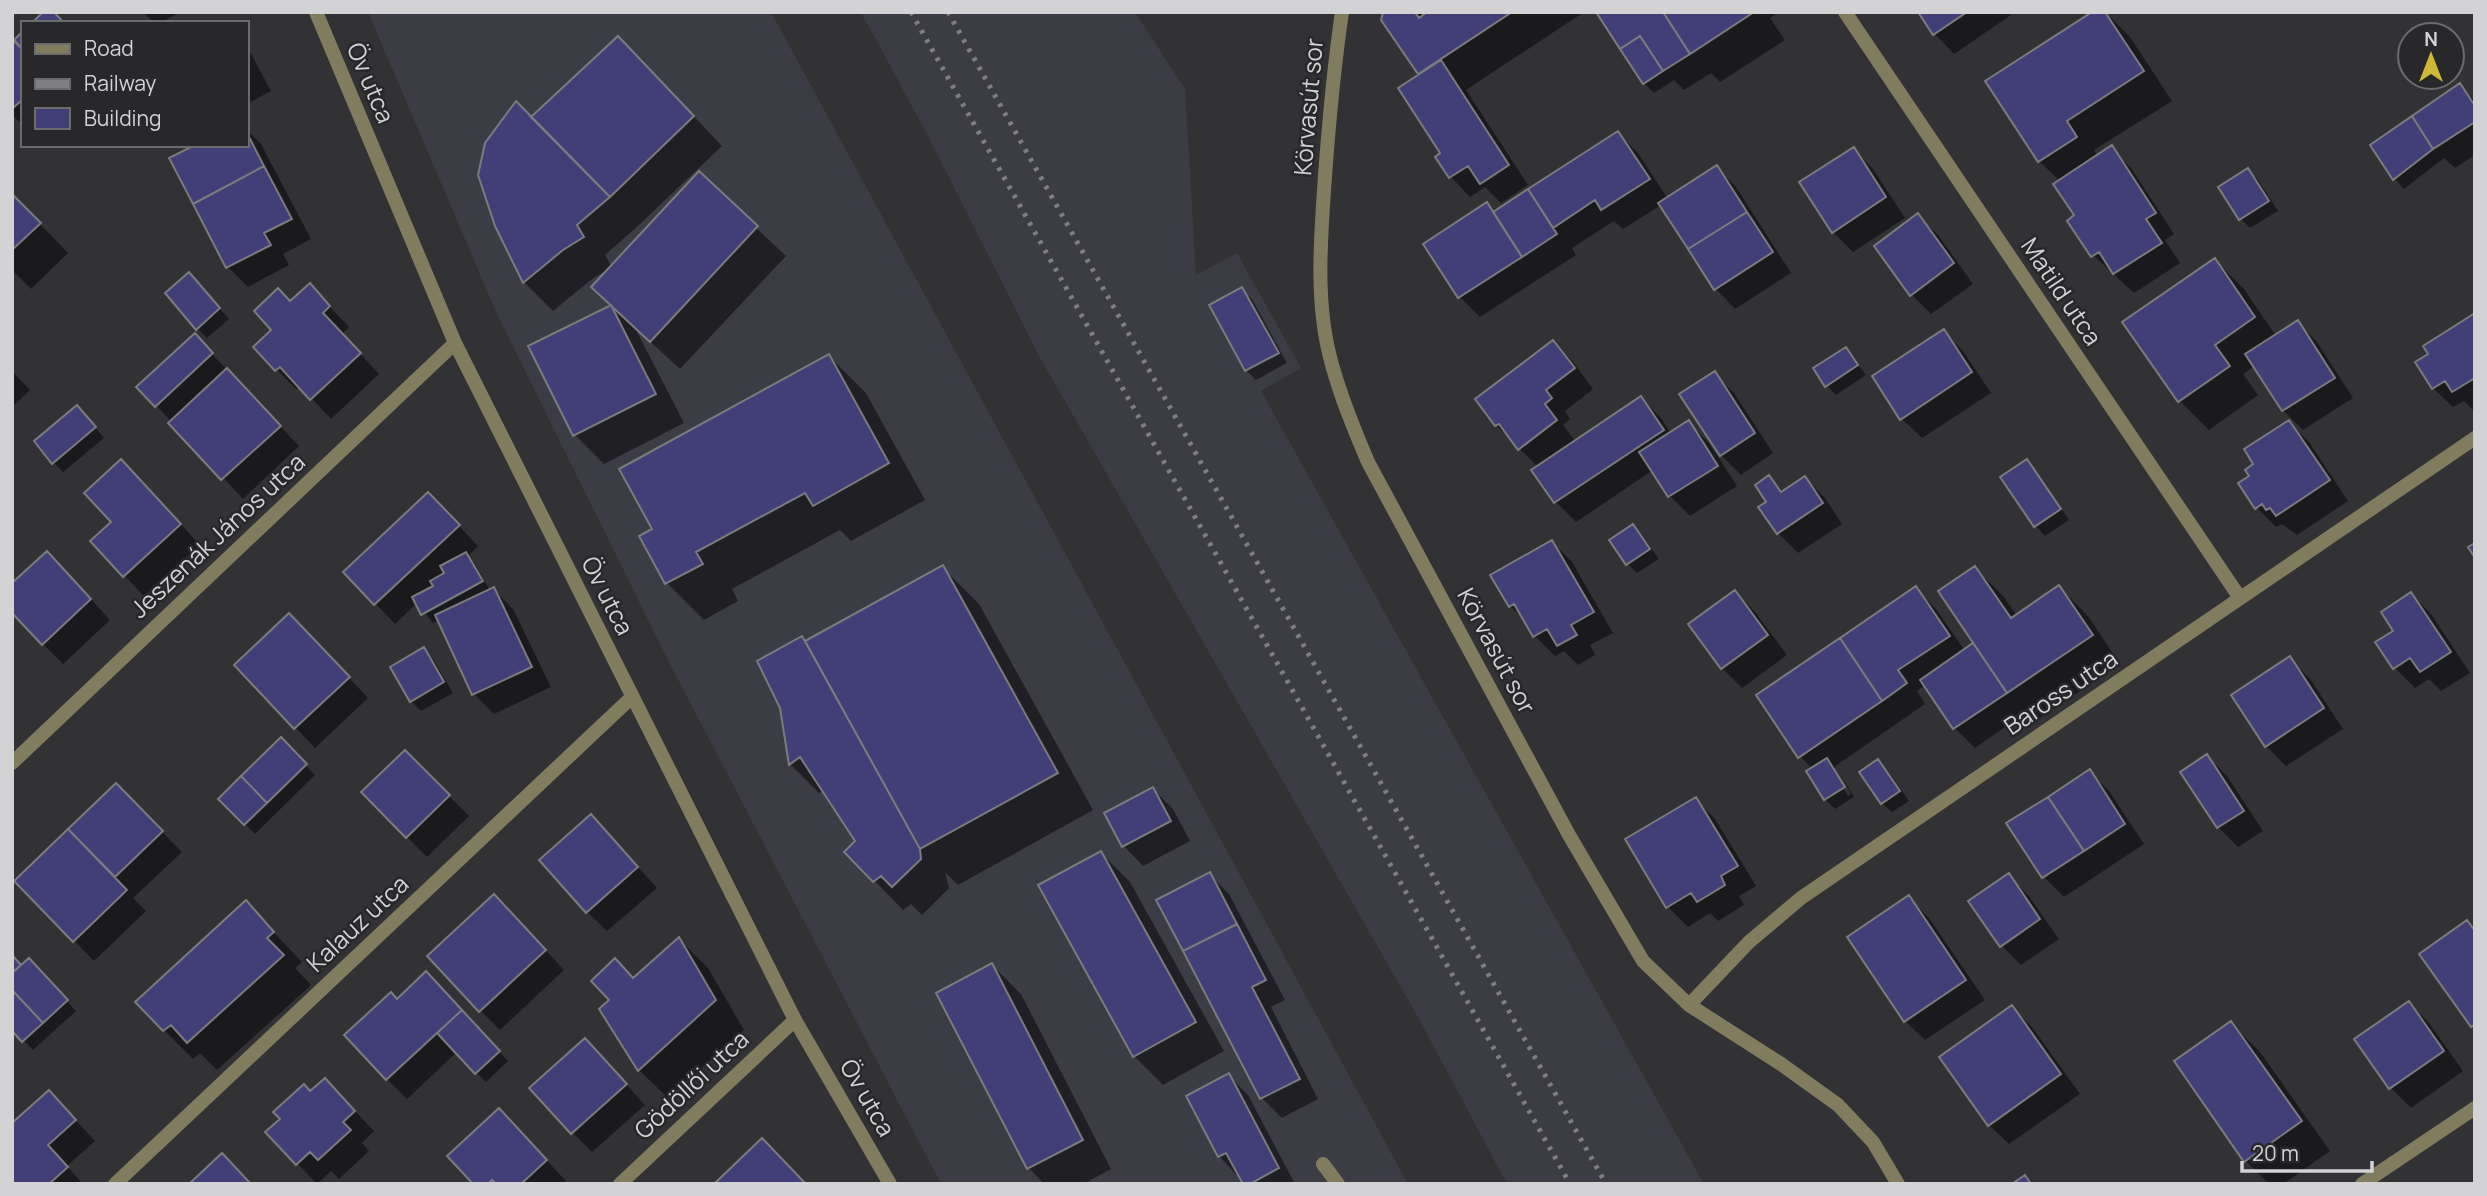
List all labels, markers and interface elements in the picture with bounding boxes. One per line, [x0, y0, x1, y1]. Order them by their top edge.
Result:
legend [21, 21, 248, 147]
north arrow [2396, 21, 2466, 91]
text: N [2424, 26, 2438, 52]
text: Road [84, 34, 134, 62]
street label: Öv utca [340, 37, 403, 128]
street label: Körvasút sor [1285, 37, 1330, 177]
text: Railway [84, 69, 156, 97]
text: Building [84, 104, 161, 132]
street label: Matild utca [2014, 231, 2110, 351]
street label: Jeszenák János utca [123, 445, 311, 625]
street label: Öv utca [575, 550, 642, 640]
street label: Körvasút sor [1450, 582, 1544, 719]
street label: Baross utca [1997, 642, 2123, 742]
street label: Kalauz utca [299, 867, 415, 979]
street label: Gödöllői utca [627, 1022, 755, 1146]
street label: Öv utca [833, 1053, 904, 1142]
scale bar [2242, 1130, 2372, 1174]
text: 20 m [2252, 1139, 2299, 1167]

